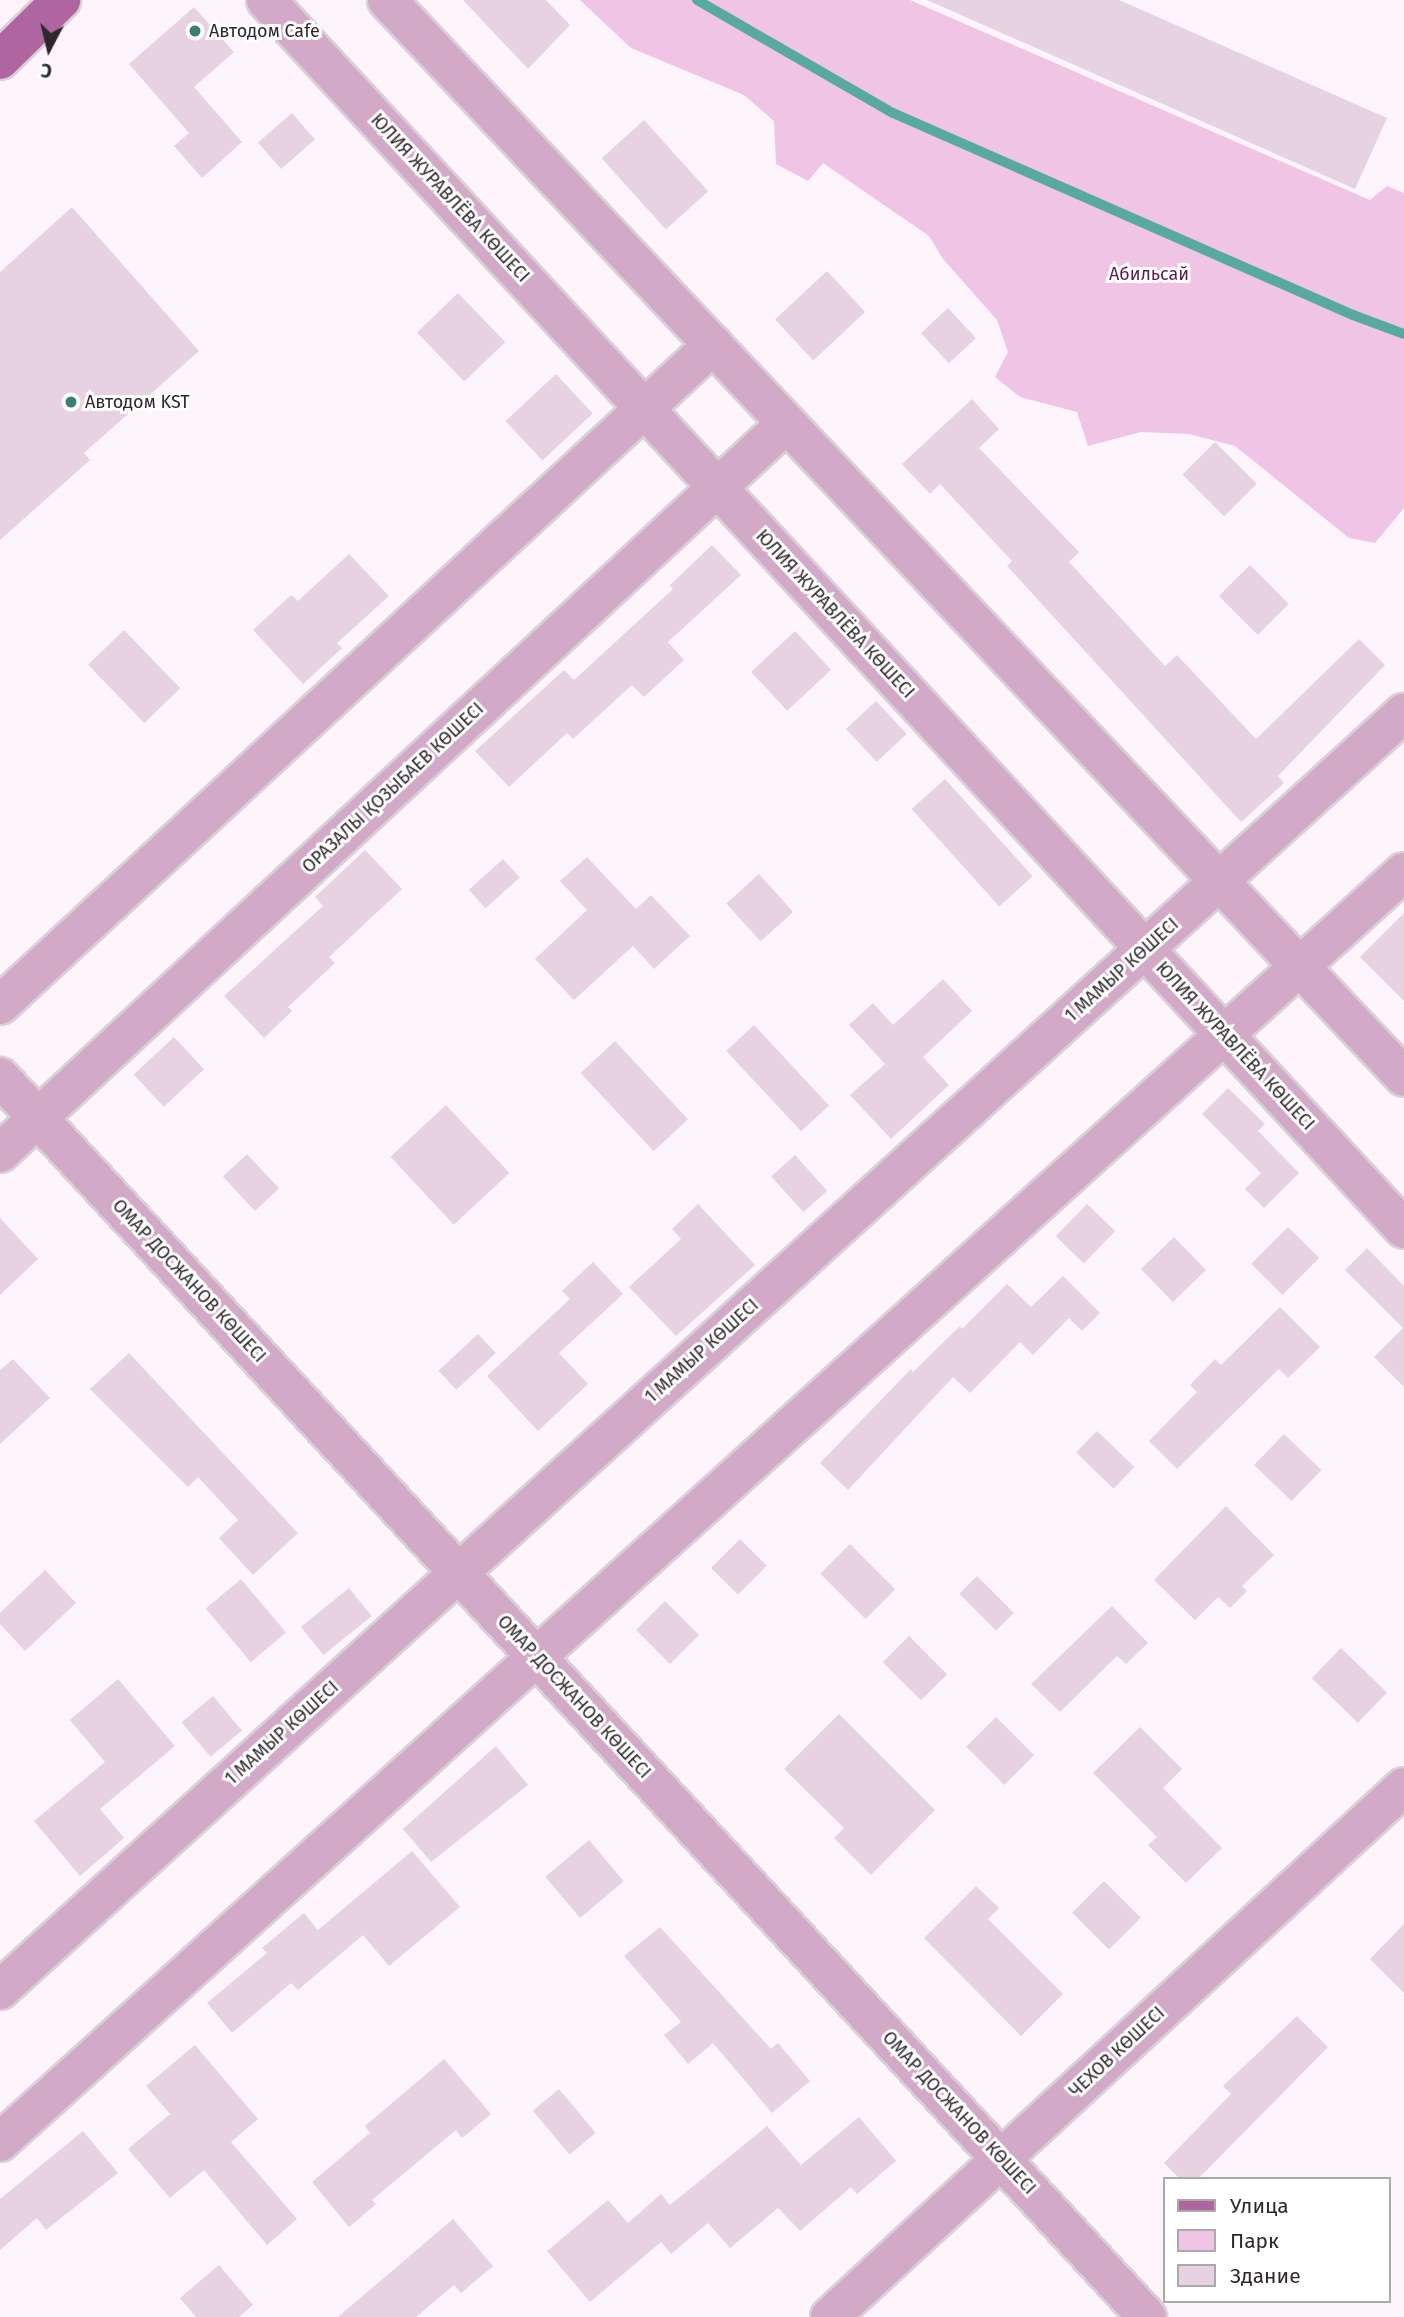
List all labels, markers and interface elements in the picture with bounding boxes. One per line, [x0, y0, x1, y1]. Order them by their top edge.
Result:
north arrow [14, 14, 84, 84]
place label: Автодом Cafe [209, 20, 320, 42]
marker: Автодом Cafe [187, 23, 203, 39]
text: С [40, 58, 53, 82]
street label: ЮЛИЯ ЖУРАВЛЁВА КӨШЕСІ [366, 109, 534, 287]
park label: Абильсай [1109, 263, 1189, 285]
place label: Автодом KST [85, 391, 190, 413]
marker: Автодом KST [63, 394, 79, 410]
street label: ЮЛИЯ ЖУРАВЛЁВА КӨШЕСІ [751, 525, 919, 703]
street label: ОРАЗАЛЫ ҚОЗЫБАЕВ КӨШЕСІ [298, 698, 488, 878]
street label: 1 МАМЫР КӨШЕСІ [1061, 913, 1183, 1027]
street label: ЮЛИЯ ЖУРАВЛЁВА КӨШЕСІ [1151, 957, 1319, 1135]
street label: ОМАР ДОСЖАНОВ КӨШЕСІ [108, 1195, 270, 1367]
street label: 1 МАМЫР КӨШЕСІ [641, 1294, 763, 1408]
street label: ОМАР ДОСЖАНОВ КӨШЕСІ [493, 1611, 655, 1783]
street label: 1 МАМЫР КӨШЕСІ [221, 1676, 343, 1790]
street label: ЧЕХОВ КӨШЕСІ [1065, 2002, 1169, 2102]
street label: ОМАР ДОСЖАНОВ КӨШЕСІ [878, 2027, 1040, 2199]
legend [1162, 2177, 1390, 2303]
text: Улица [1230, 2193, 1289, 2219]
text: Парк [1230, 2228, 1279, 2254]
text: Здание [1230, 2263, 1301, 2289]

